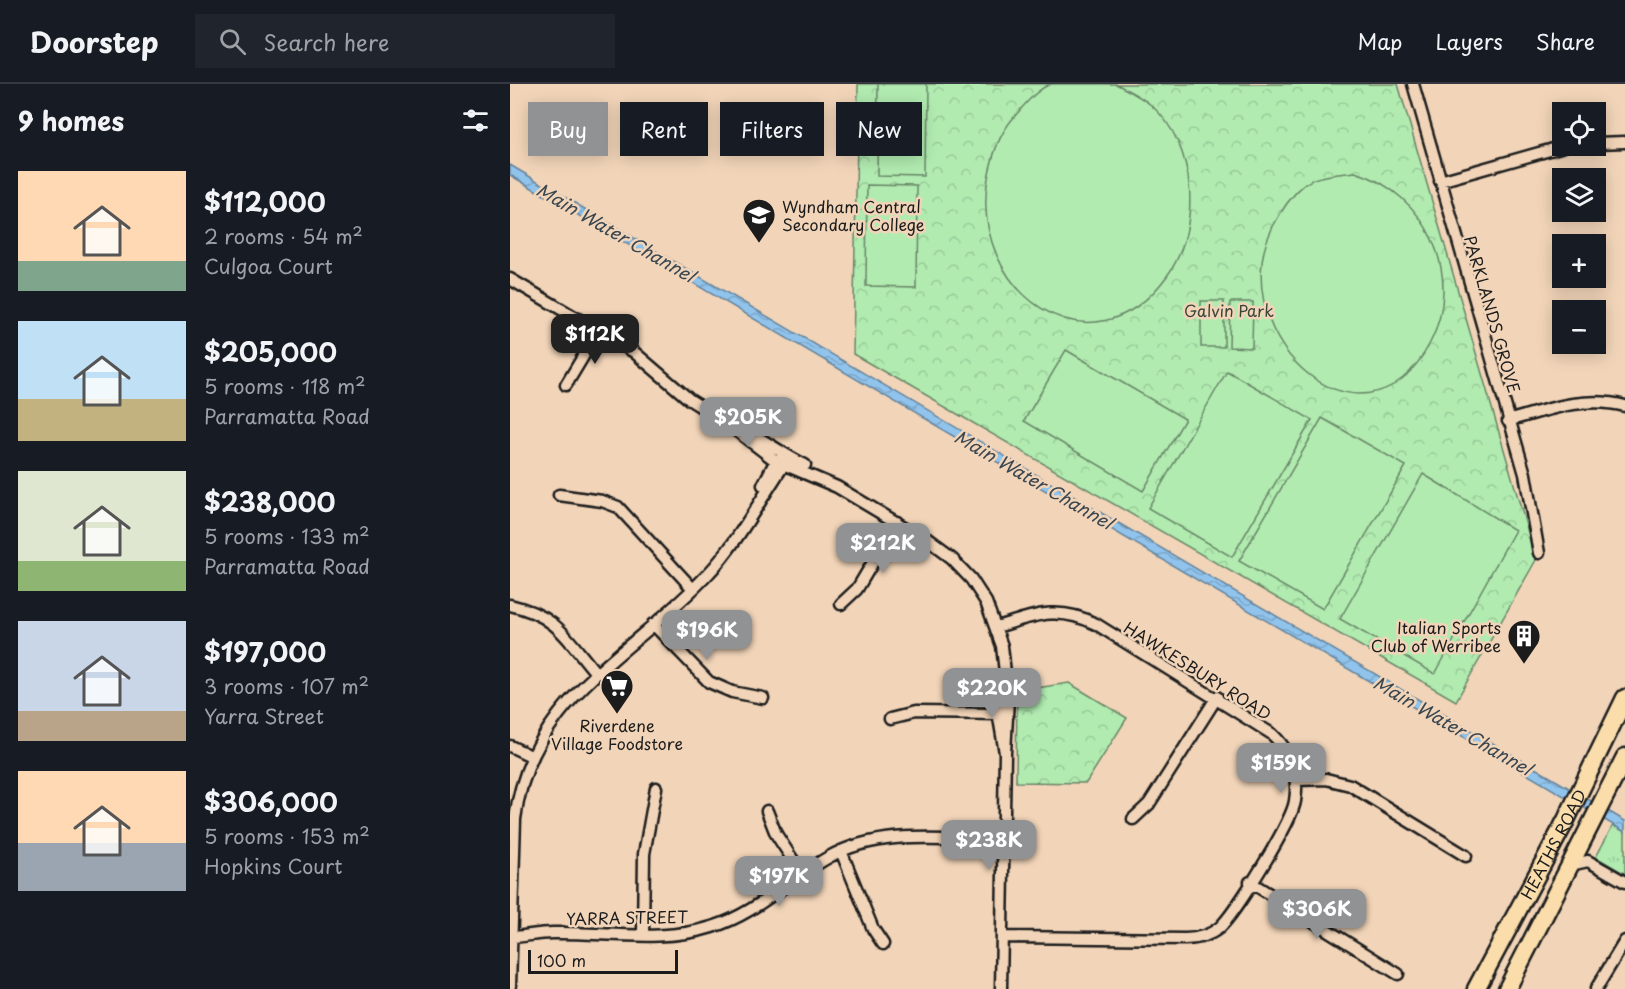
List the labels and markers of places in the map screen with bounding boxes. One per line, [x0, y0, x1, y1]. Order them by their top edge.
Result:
place label: Wyndham Central Secondary College [782, 194, 925, 236]
school or university icon: Wyndham Central Secondary College [741, 197, 777, 244]
pin: $112K [553, 314, 637, 365]
pin: $205K [706, 397, 790, 448]
pin: $212K [841, 523, 925, 574]
pin: $196K [665, 610, 749, 661]
place label: Italian Sports Club of Werribee [1371, 615, 1501, 657]
building icon: Italian Sports Club of Werribee [1506, 618, 1542, 665]
supermarket icon: Riverdene Village Foodstore [599, 668, 635, 715]
pin: $220K [950, 668, 1034, 719]
place label: Riverdene Village Foodstore [551, 713, 683, 755]
pin: $159K [1239, 743, 1323, 794]
pin: $238K [947, 820, 1031, 871]
pin: $197K [737, 856, 821, 907]
pin: $306K [1275, 889, 1359, 940]

